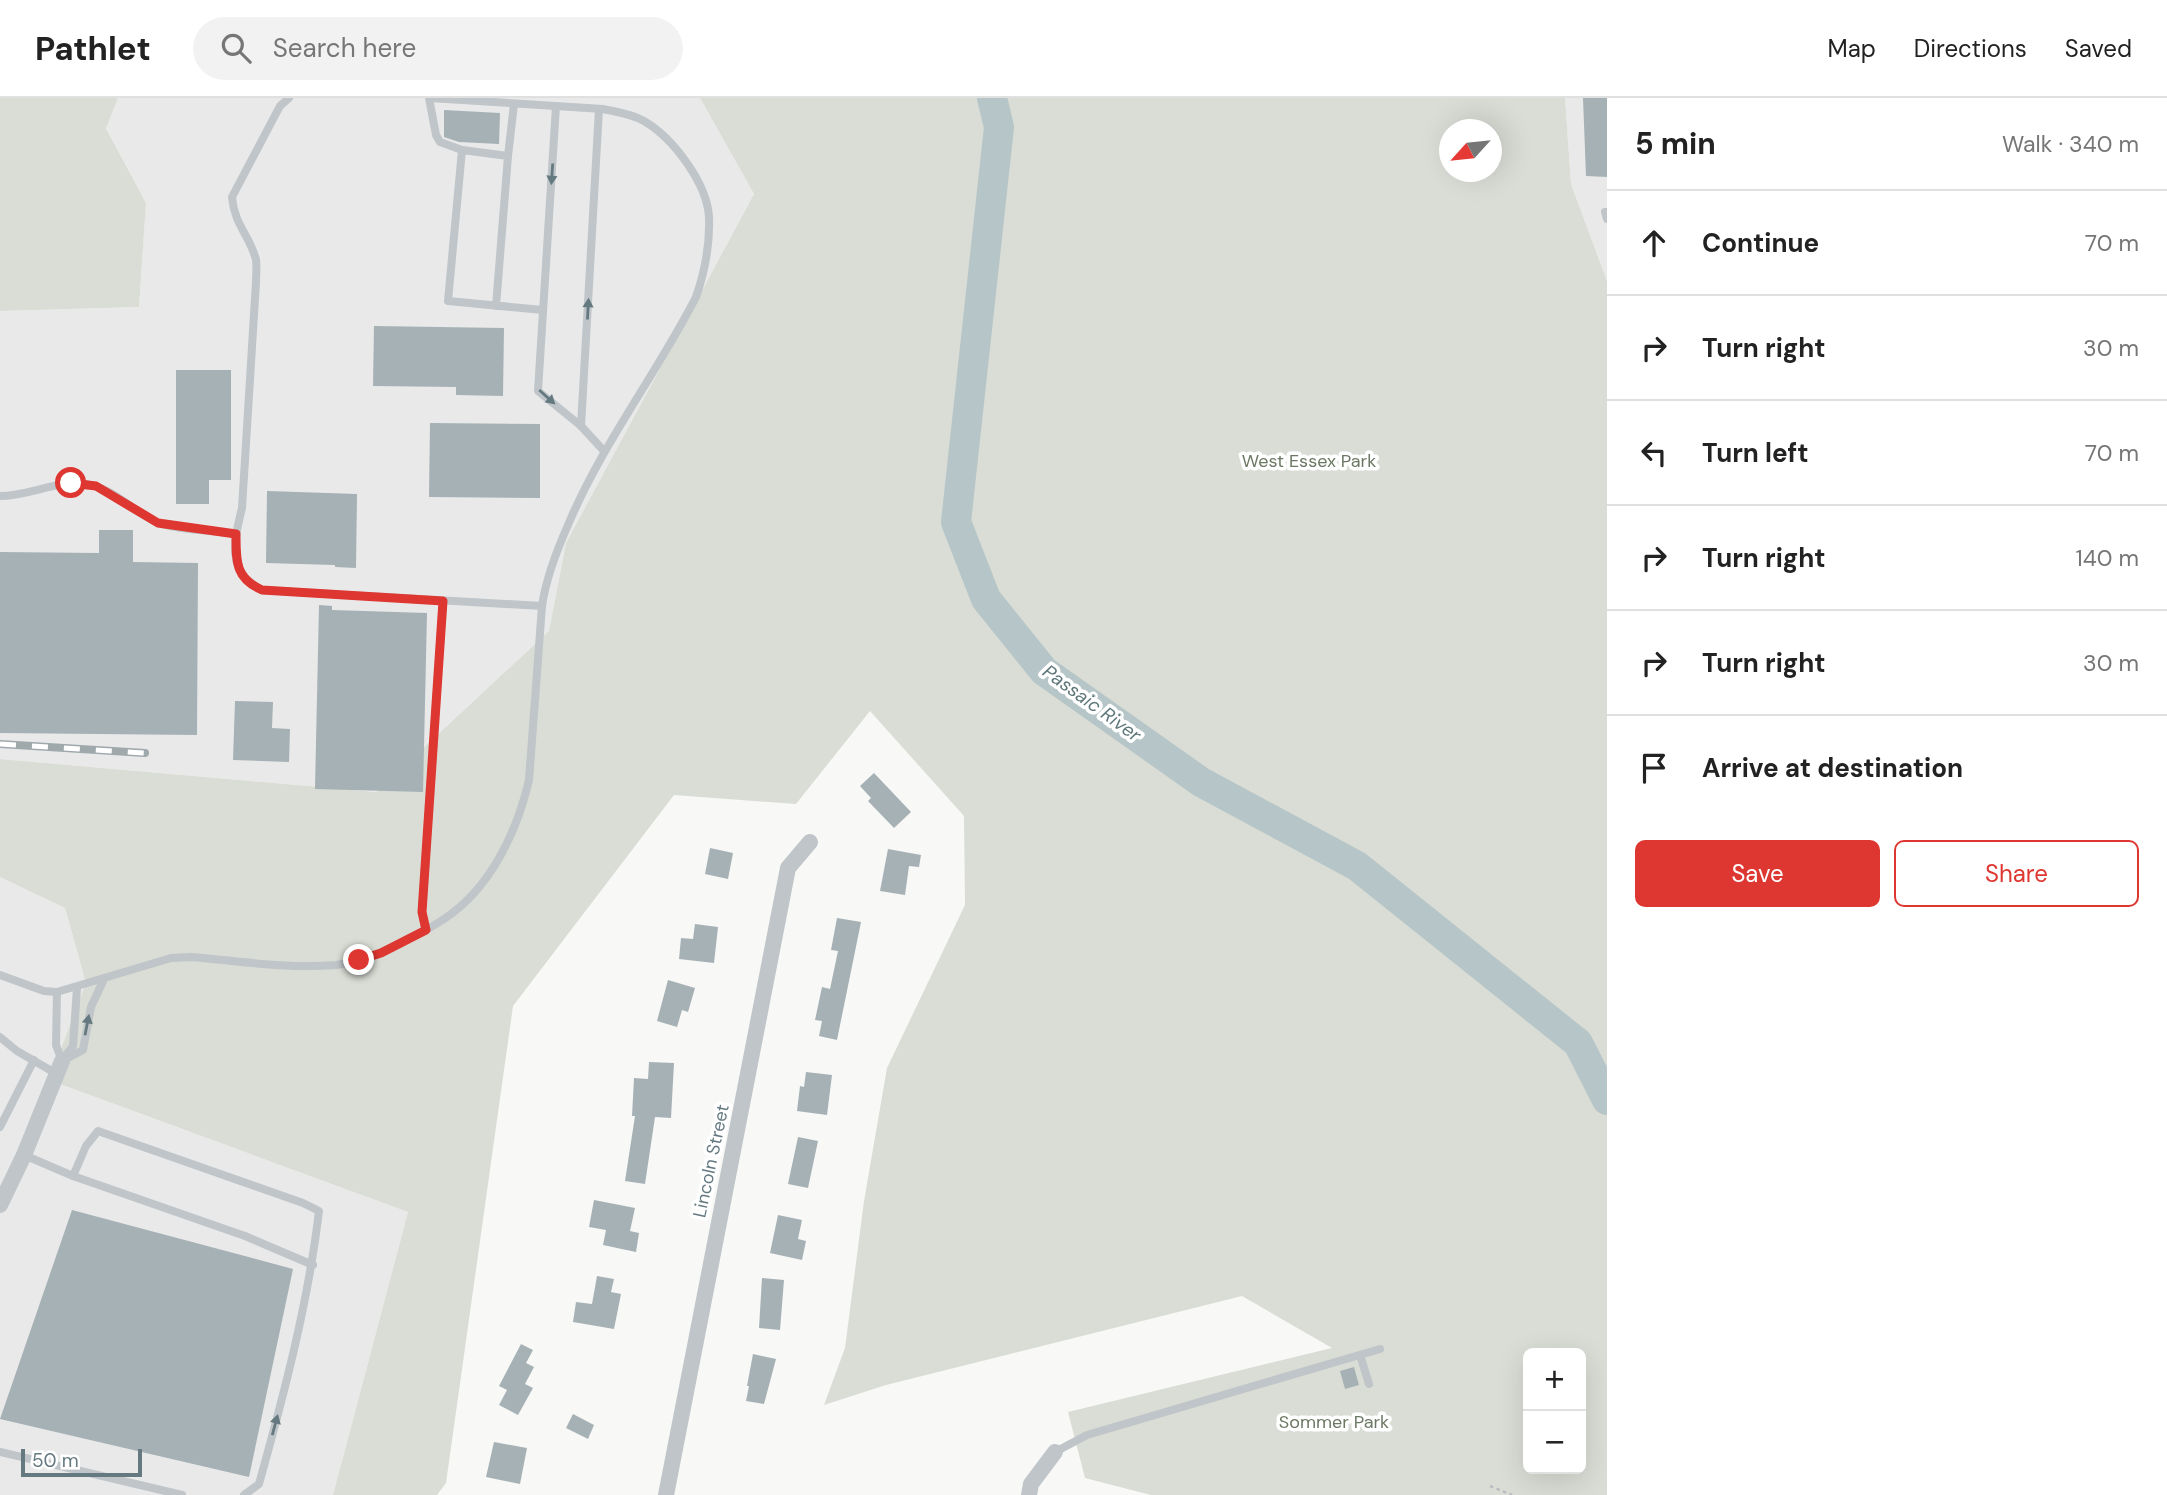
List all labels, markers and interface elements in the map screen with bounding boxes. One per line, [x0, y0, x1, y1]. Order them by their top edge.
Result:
search box [193, 17, 683, 80]
text: Pathlet [35, 27, 151, 70]
icon: search [217, 29, 255, 67]
text: Search here [273, 31, 416, 65]
text: Map [1828, 33, 1876, 64]
text: Directions [1914, 33, 2027, 64]
text: Saved [2065, 33, 2132, 64]
north arrow [1439, 119, 1502, 182]
text: 5 min [1635, 124, 1716, 163]
text: Walk · 340 m [2002, 129, 2139, 159]
one-way arrow [546, 164, 557, 186]
icon: ahead [1635, 224, 1673, 262]
text: Continue [1702, 226, 1819, 260]
text: 70 m [2085, 228, 2139, 258]
one-way arrow [582, 298, 593, 320]
icon: right [1635, 329, 1673, 367]
text: Turn right [1702, 331, 1826, 365]
text: 30 m [2083, 333, 2139, 363]
one-way arrow [539, 389, 556, 405]
icon: left [1635, 434, 1673, 472]
text: Turn left [1702, 436, 1809, 470]
text: 70 m [2085, 438, 2139, 468]
park label: West Essex Park [1242, 449, 1376, 473]
route start [55, 467, 86, 498]
icon: right [1635, 539, 1673, 577]
text: Turn right [1702, 541, 1826, 575]
text: 140 m [2076, 543, 2139, 573]
icon: right [1635, 644, 1673, 682]
text: Turn right [1702, 646, 1826, 680]
text: 30 m [2083, 648, 2139, 678]
water label: Passaic River [1038, 659, 1147, 748]
icon: arrive [1635, 749, 1673, 787]
text: Arrive at destination [1702, 751, 1963, 785]
button: Save [1635, 840, 1880, 907]
button: Share [1894, 840, 2139, 907]
route end [343, 944, 374, 975]
one-way arrow [82, 1014, 93, 1036]
street label: Lincoln Street [687, 1102, 735, 1220]
map controls [1523, 1348, 1586, 1474]
button: + [1523, 1348, 1586, 1411]
park label: Sommer Park [1279, 1410, 1389, 1434]
button: − [1523, 1411, 1586, 1474]
one-way arrow [270, 1414, 281, 1436]
scale bar [21, 1446, 142, 1478]
text: 50 m [32, 1448, 79, 1473]

